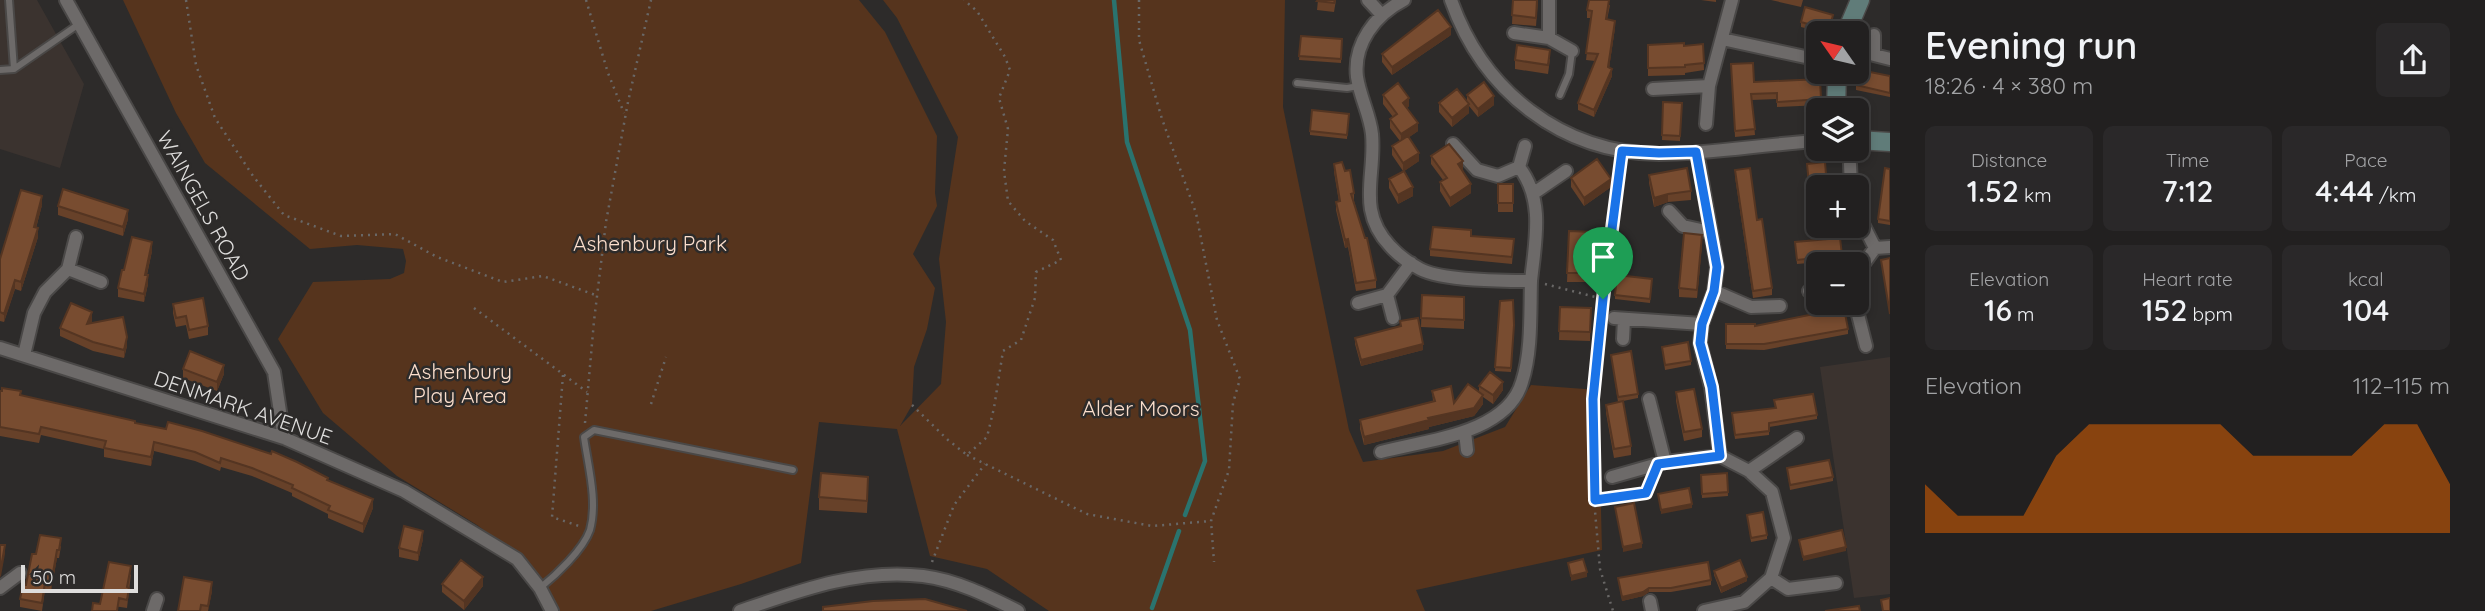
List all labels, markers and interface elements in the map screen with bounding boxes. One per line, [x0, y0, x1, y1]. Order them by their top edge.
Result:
north arrow [1806, 21, 1869, 84]
map controls [1806, 21, 1869, 315]
text: Evening run [1925, 21, 2138, 69]
button: share [2376, 23, 2450, 97]
text: 18:26 · 4 × 380 m [1925, 71, 2093, 100]
button: layers [1806, 98, 1869, 161]
street label: WAINGELS ROAD [152, 126, 256, 285]
text: Distance [1971, 148, 2047, 172]
text: Time [2166, 148, 2209, 172]
text: Pace [2344, 148, 2387, 172]
text: 1.52 [1967, 172, 2019, 210]
text: 7:12 [2162, 172, 2213, 210]
text: 4:44 [2315, 172, 2374, 210]
button: + [1806, 175, 1869, 238]
text: km [2019, 183, 2052, 207]
text: /km [2374, 183, 2416, 207]
pin [1573, 227, 1633, 299]
park label: Ashenbury Park [573, 230, 727, 256]
icon: arrive [1584, 238, 1622, 276]
button: − [1806, 252, 1869, 315]
text: Elevation [1969, 267, 2049, 291]
text: Heart rate [2142, 267, 2233, 291]
text: kcal [2348, 267, 2384, 291]
text: 16 [1984, 291, 2012, 329]
text: 152 [2142, 291, 2187, 329]
text: 104 [2342, 291, 2389, 329]
text: m [2012, 302, 2034, 326]
text: bpm [2187, 302, 2233, 326]
park label: Ashenbury Play Area [408, 358, 512, 408]
street label: DENMARK AVENUE [151, 364, 336, 450]
text: Elevation [1925, 371, 2022, 400]
text: 112–115 m [2353, 371, 2450, 400]
park label: Alder Moors [1082, 395, 1200, 421]
scale bar [21, 562, 138, 594]
text: 50 m [32, 565, 76, 589]

